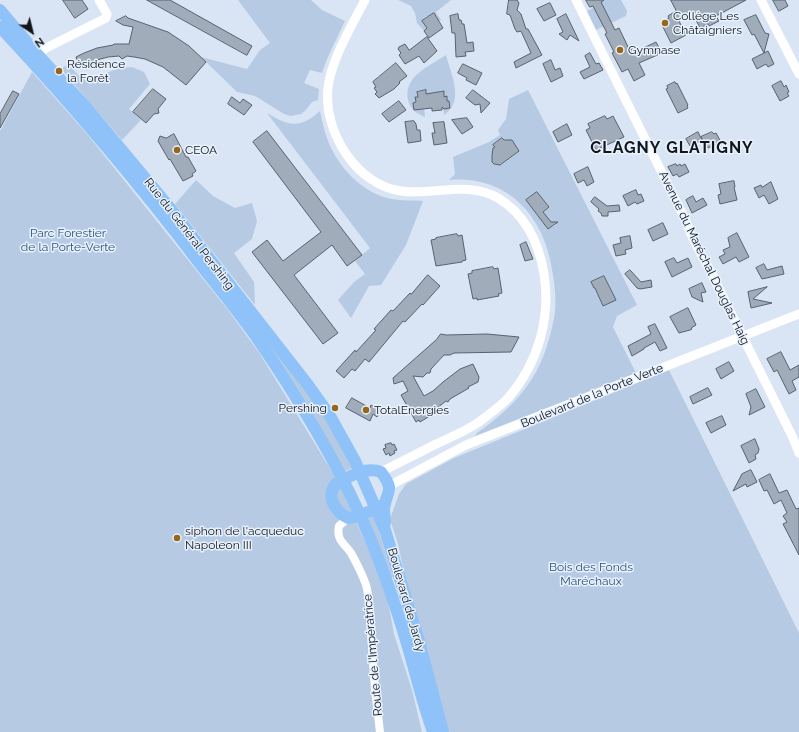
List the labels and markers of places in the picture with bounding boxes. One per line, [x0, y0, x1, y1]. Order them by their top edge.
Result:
place label: Collège Les Châtaigniers [673, 9, 742, 37]
marker: Collège Les Châtaigniers [660, 18, 670, 28]
place label: Gymnase [628, 43, 680, 57]
marker: Gymnase [615, 45, 625, 55]
place label: Résidence la Forêt [67, 57, 125, 85]
marker: Résidence la Forêt [54, 66, 64, 76]
place label: CEOA [185, 143, 217, 157]
marker: CEOA [172, 145, 182, 155]
place label: Pershing [279, 401, 327, 415]
marker: Pershing [330, 403, 340, 413]
place label: TotalEnergies [374, 403, 449, 417]
marker: TotalEnergies [361, 405, 371, 415]
place label: siphon de l'acqueduc Napoleon III [185, 524, 304, 552]
marker: siphon de l'acqueduc Napoleon III [172, 533, 182, 543]

